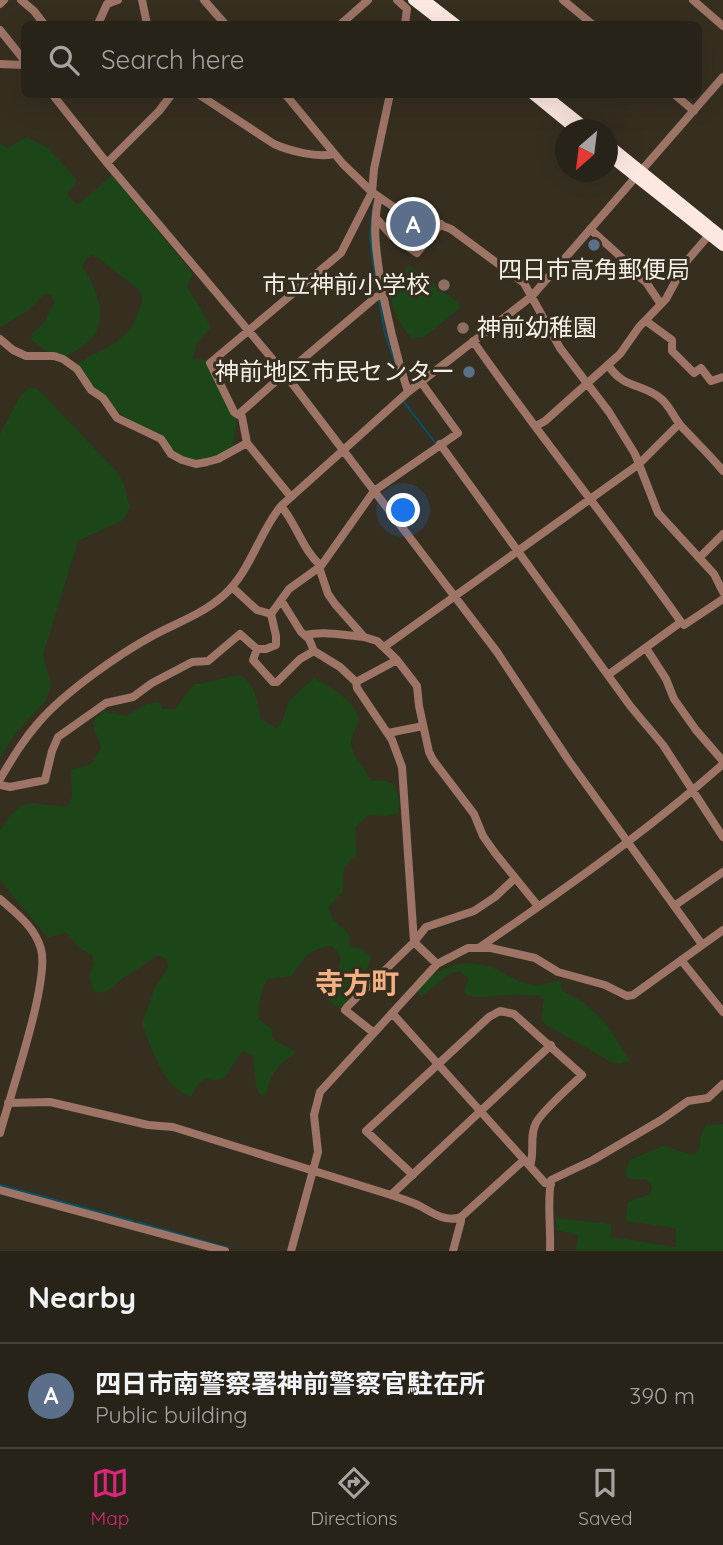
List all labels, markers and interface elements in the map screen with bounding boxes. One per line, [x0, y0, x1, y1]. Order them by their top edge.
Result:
search box [21, 21, 702, 98]
icon: search [45, 41, 83, 79]
text: Search here [101, 43, 245, 76]
north arrow [555, 119, 618, 182]
pin: A [390, 198, 436, 250]
marker: 四日市高角郵便局 [586, 237, 602, 253]
place label: 四日市高角郵便局 [498, 254, 690, 284]
place label: 市立神前小学校 [262, 269, 430, 299]
marker: 市立神前小学校 [436, 277, 452, 293]
place label: 神前幼稚園 [477, 312, 597, 342]
marker: 神前幼稚園 [455, 320, 471, 336]
place label: 神前地区市民センター [215, 356, 455, 386]
marker: 神前地区市民センター [461, 364, 477, 380]
your location [386, 493, 420, 527]
district label: 寺方町 [315, 965, 399, 1000]
text: Nearby [28, 1278, 136, 1316]
text: 四日市南警察署神前警察官駐在所 [95, 1367, 485, 1400]
text: A [44, 1381, 58, 1410]
text: 390 m [629, 1381, 695, 1410]
text: Public building [95, 1400, 248, 1429]
tab: Map [91, 1464, 129, 1530]
tab: Directions [310, 1464, 397, 1530]
tab: Saved [578, 1464, 633, 1530]

